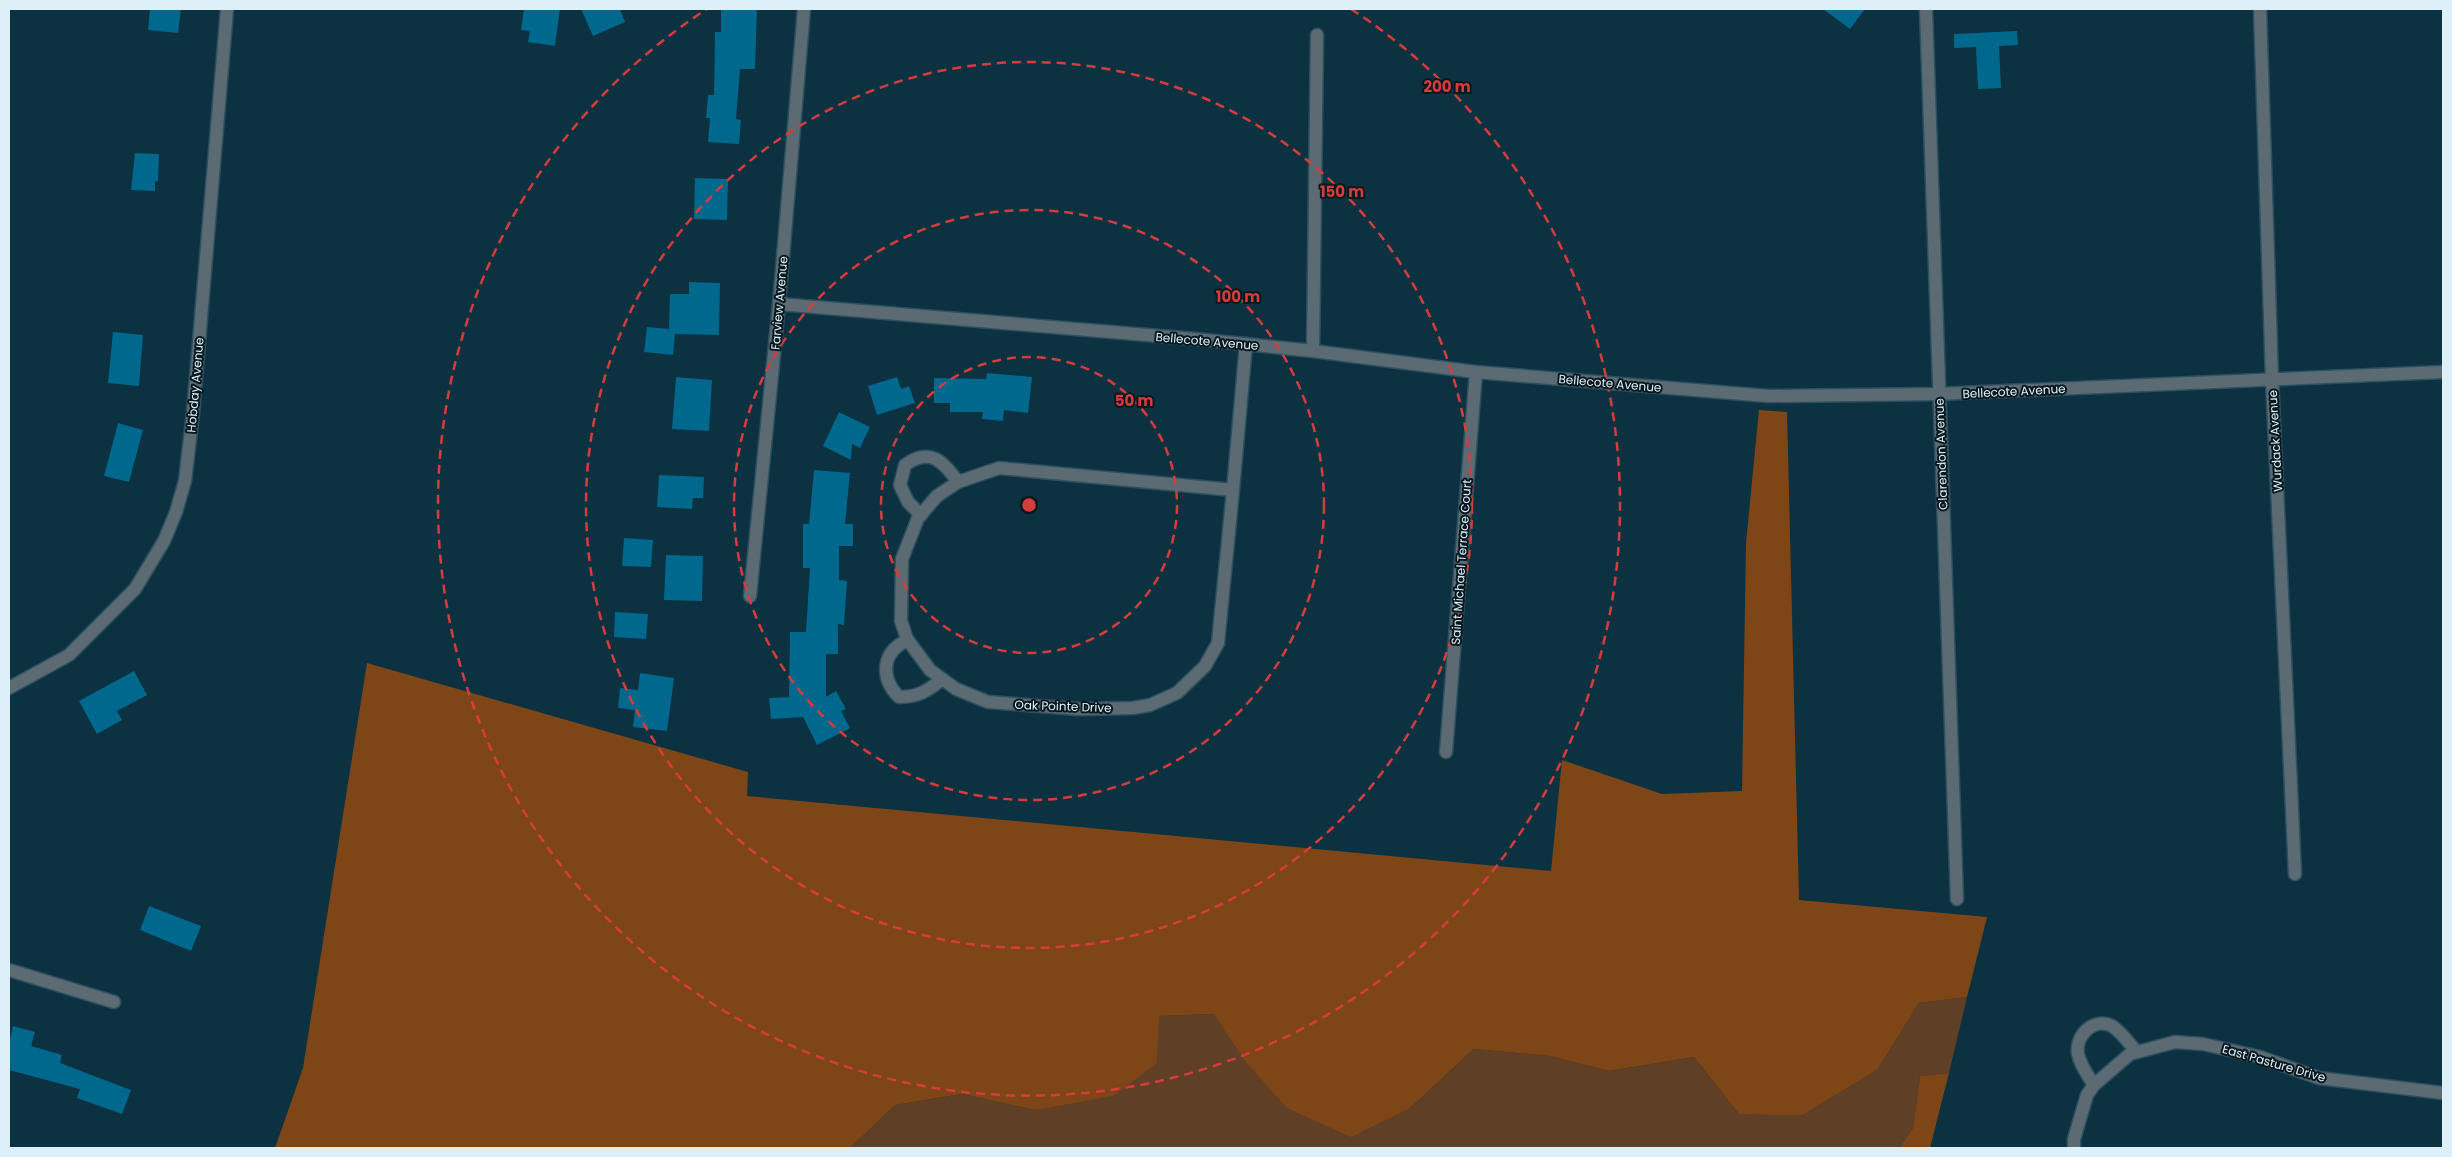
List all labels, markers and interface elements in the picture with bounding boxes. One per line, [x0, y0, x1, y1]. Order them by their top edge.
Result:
text: 200 m [1423, 76, 1471, 97]
text: 150 m [1320, 181, 1364, 202]
street label: Farview Avenue [766, 256, 792, 350]
text: 100 m [1216, 286, 1260, 307]
street label: Bellecote Avenue [1155, 328, 1259, 354]
street label: Hobday Avenue [182, 337, 208, 433]
street label: Bellecote Avenue [1558, 370, 1662, 396]
street label: Bellecote Avenue [1962, 380, 2066, 402]
text: 50 m [1115, 390, 1153, 411]
street label: Wurdack Avenue [2264, 390, 2286, 492]
street label: Clarendon Avenue [1931, 398, 1951, 510]
street label: Saint Michael Terrace Court [1447, 479, 1475, 645]
centre of rings [1020, 496, 1038, 514]
street label: Oak Pointe Drive [1014, 696, 1112, 716]
street label: East Pasture Drive [2220, 1040, 2328, 1086]

